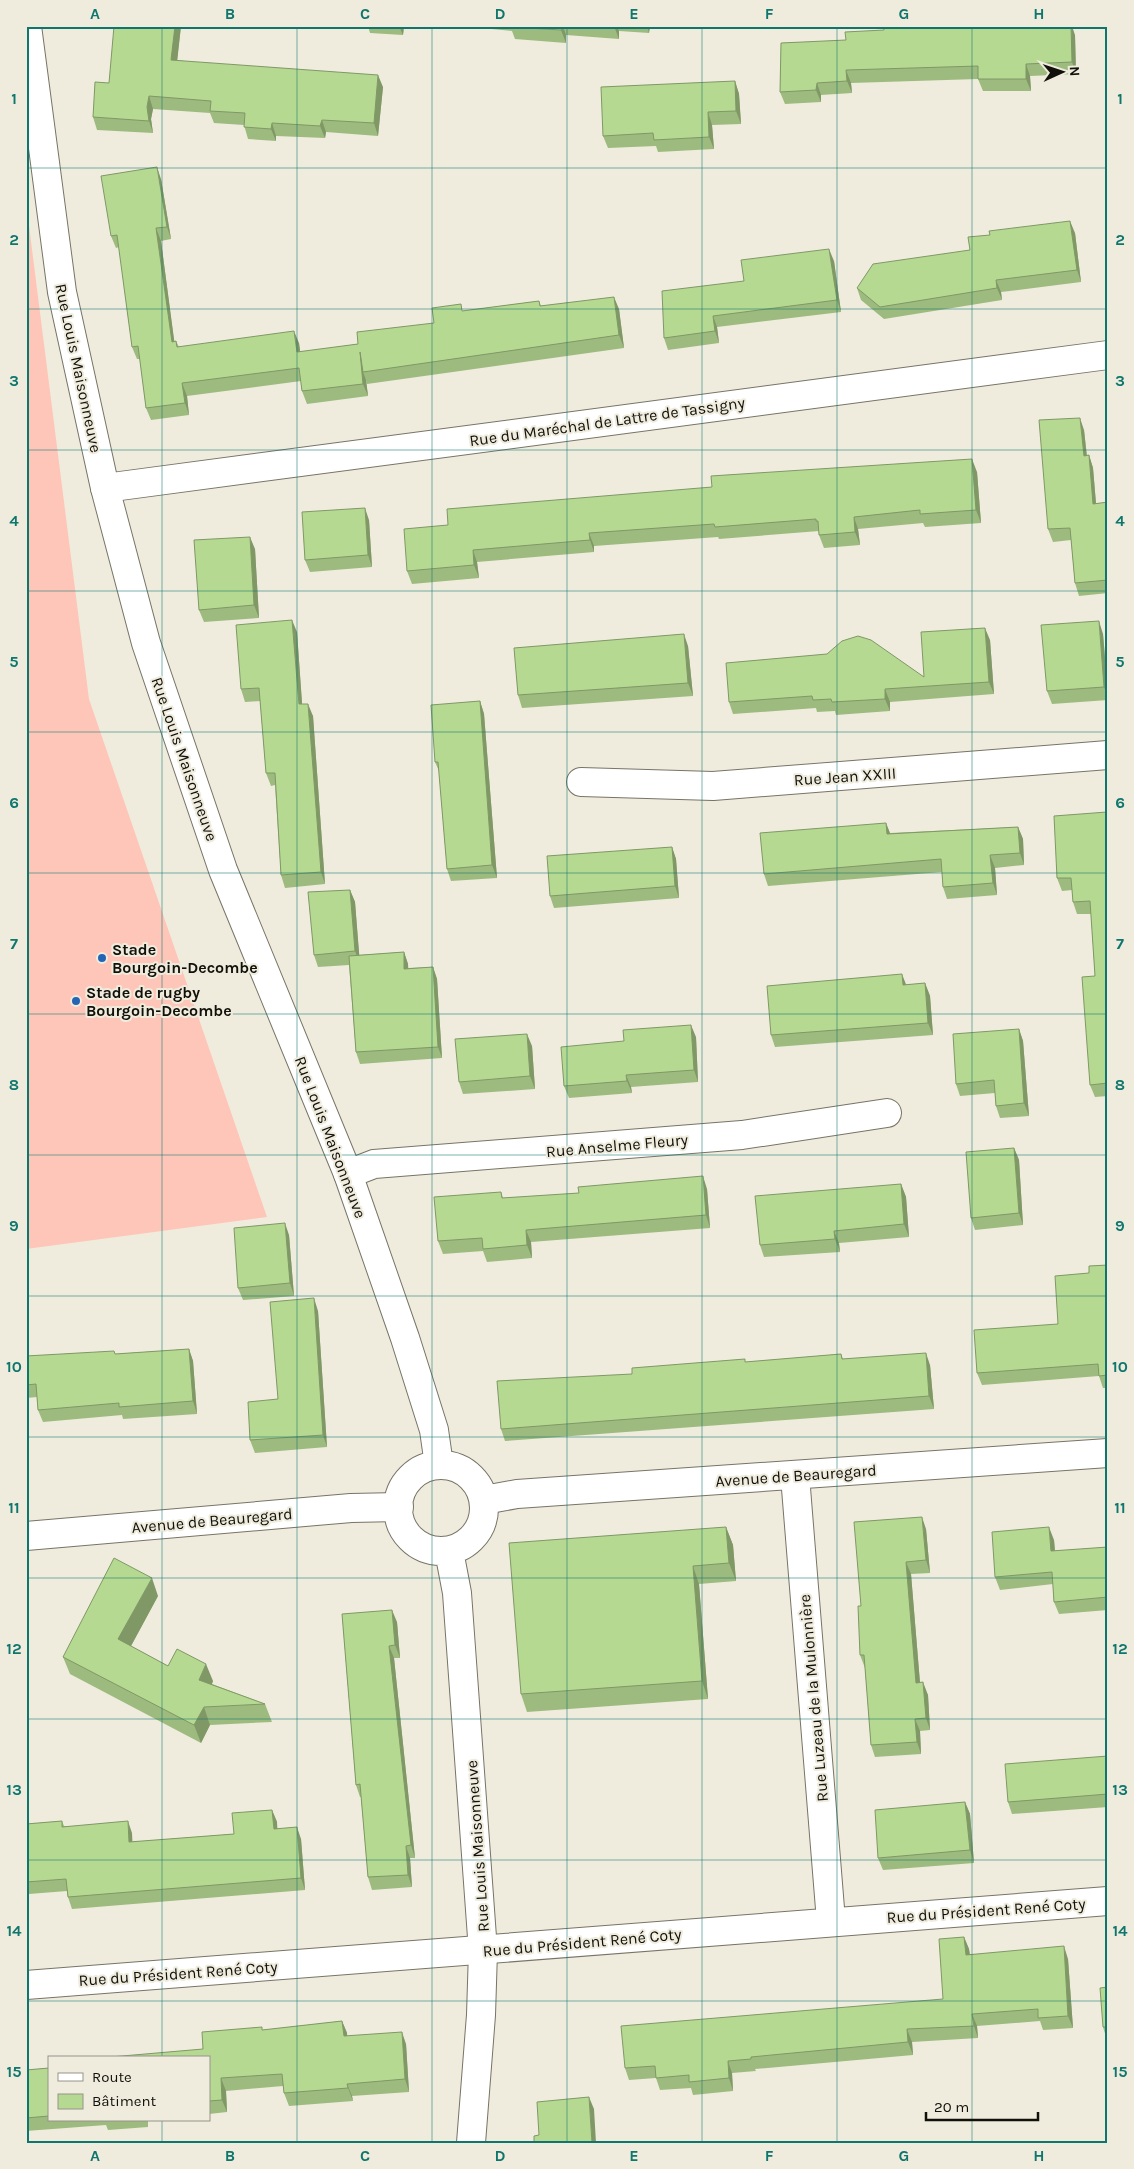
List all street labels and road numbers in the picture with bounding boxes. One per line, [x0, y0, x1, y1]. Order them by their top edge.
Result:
street label: Rue Louis Maisonneuve [51, 282, 106, 454]
street label: Rue du Maréchal de Lattre de Tassigny [468, 393, 747, 450]
street label: Rue Louis Maisonneuve [148, 675, 222, 844]
street label: Rue Jean XXIII [793, 763, 897, 790]
street label: Rue Louis Maisonneuve [291, 1053, 370, 1221]
street label: Rue Anselme Fleury [545, 1130, 689, 1161]
street label: Avenue de Beauregard [715, 1460, 877, 1491]
street label: Avenue de Beauregard [131, 1504, 293, 1537]
street label: Rue Luzeau de la Mulonnière [795, 1593, 832, 1802]
street label: Rue Louis Maisonneuve [462, 1759, 493, 1932]
street label: Rue du Président René Coty [886, 1894, 1087, 1927]
street label: Rue du Président René Coty [482, 1924, 683, 1961]
street label: Rue du Président René Coty [78, 1957, 279, 1990]

